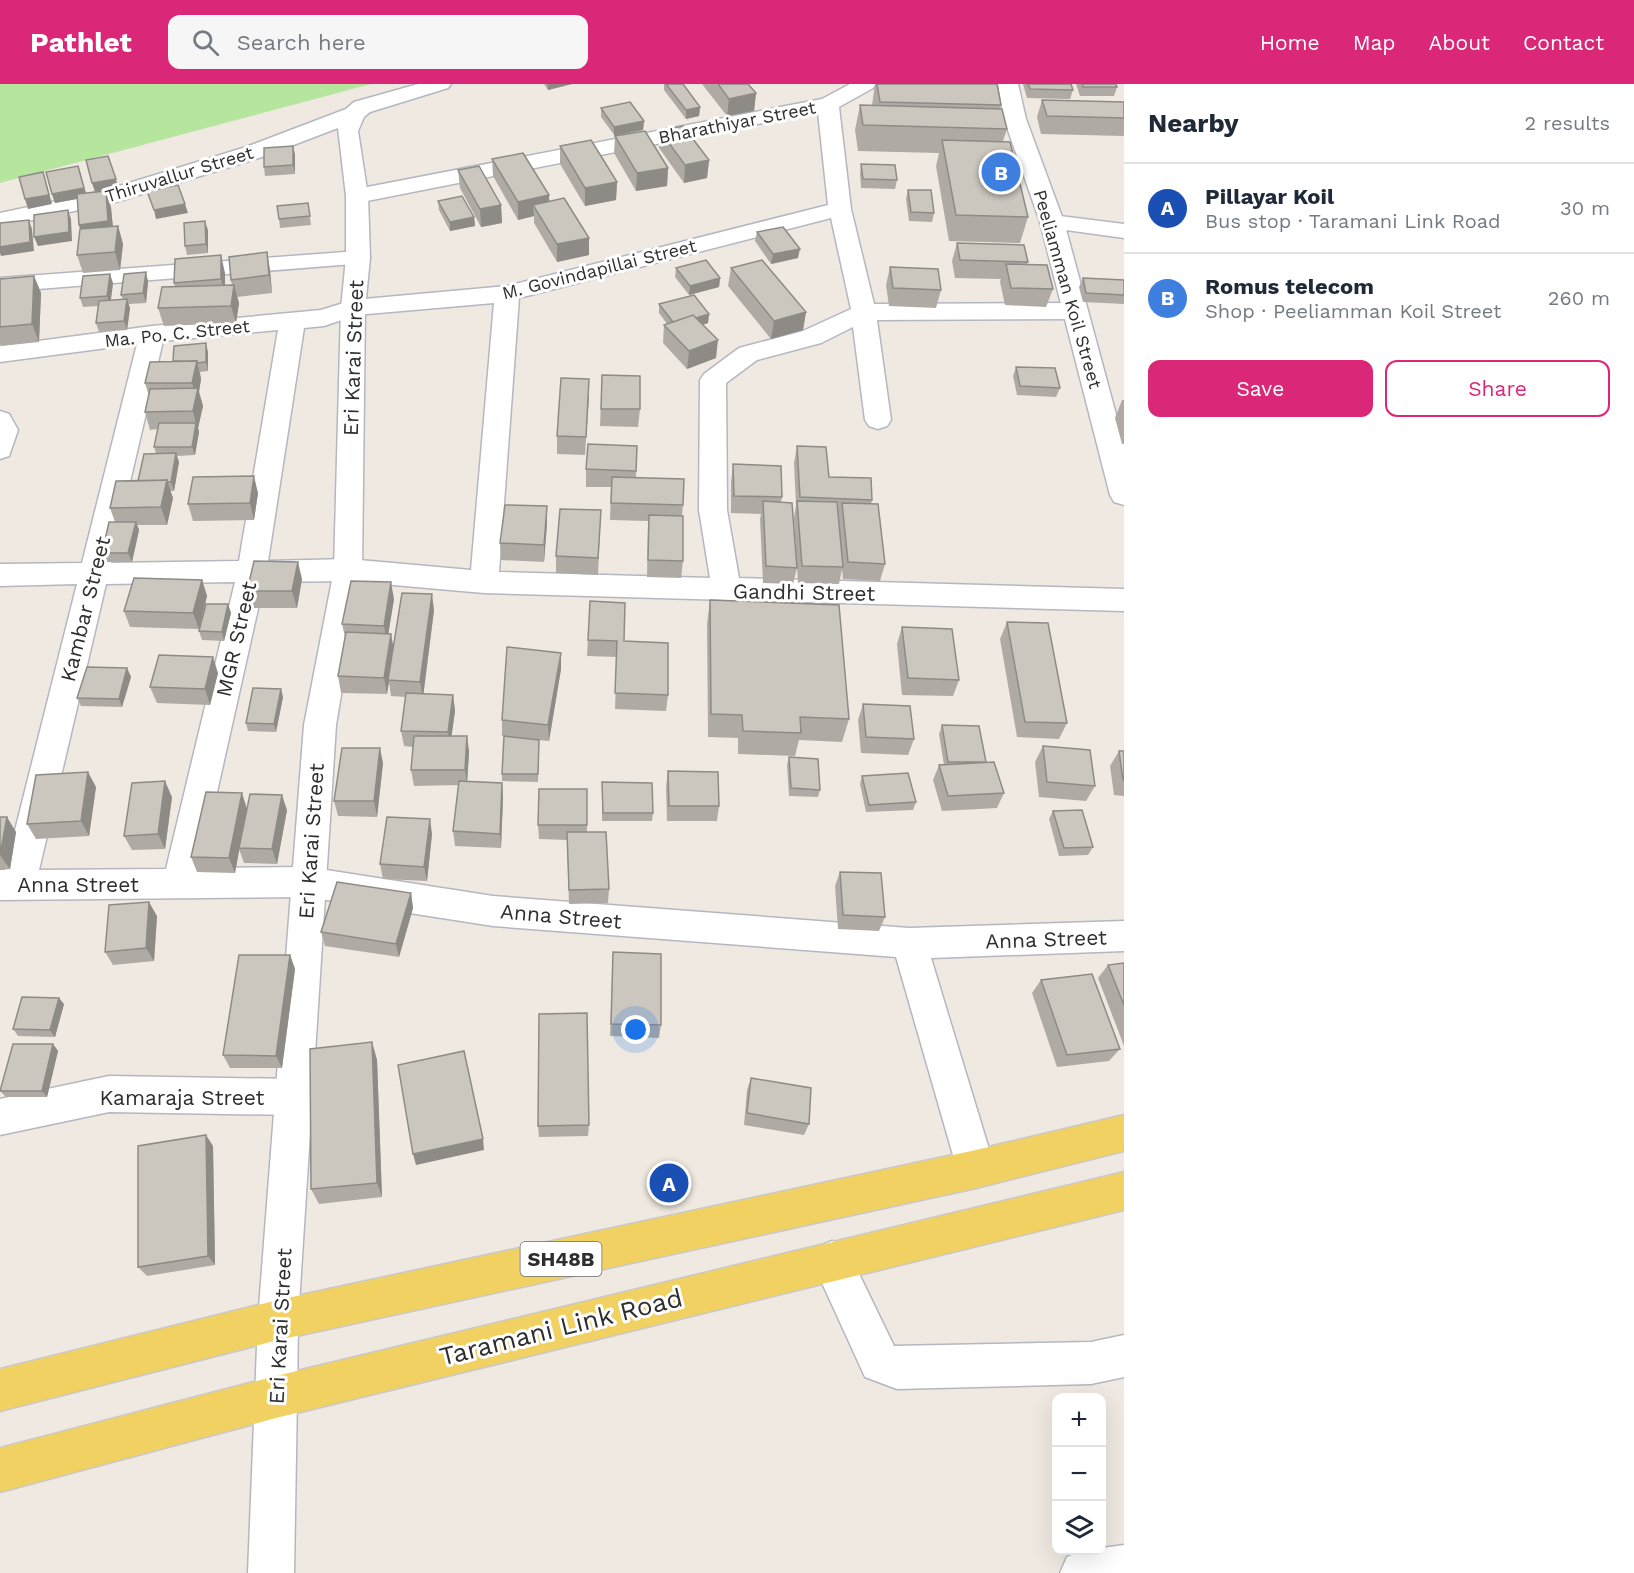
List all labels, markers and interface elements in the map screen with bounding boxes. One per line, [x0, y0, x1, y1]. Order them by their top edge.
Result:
search box [168, 15, 588, 69]
text: Pathlet [30, 26, 132, 59]
icon: search [189, 26, 222, 59]
text: Search here [237, 30, 366, 55]
text: Home [1260, 30, 1320, 55]
text: Map [1353, 30, 1396, 55]
text: About [1429, 30, 1490, 55]
text: Contact [1523, 30, 1604, 55]
street label: Bharathiyar Street [656, 96, 818, 148]
text: Nearby [1148, 108, 1239, 138]
text: 2 results [1525, 111, 1610, 135]
street label: Thiruvallur Street [102, 141, 256, 206]
pin: B [982, 150, 1020, 194]
text: Pillayar Koil [1205, 184, 1334, 209]
street label: Peeliamman Koil Street [1030, 187, 1107, 391]
text: A [1161, 196, 1174, 220]
text: 30 m [1560, 196, 1610, 220]
text: Bus stop · Taramani Link Road [1205, 209, 1501, 233]
street label: M. Govindapillai Street [500, 235, 699, 303]
text: Romus telecom [1205, 274, 1374, 299]
street label: Eri Karai Street [338, 279, 368, 436]
text: B [1161, 286, 1174, 310]
text: 260 m [1548, 286, 1610, 310]
text: Shop · Peeliamman Koil Street [1205, 299, 1501, 323]
street label: Ma. Po. C. Street [103, 315, 251, 351]
button: Save [1148, 360, 1373, 417]
button: Share [1385, 360, 1610, 417]
street label: Kambar Street [55, 534, 115, 684]
street label: Gandhi Street [733, 578, 876, 606]
street label: MGR Street [211, 579, 261, 699]
street label: Eri Karai Street [293, 762, 329, 920]
street label: Anna Street [17, 872, 139, 897]
street label: Anna Street [499, 898, 623, 934]
street label: Anna Street [985, 924, 1107, 954]
your location [621, 1015, 650, 1044]
street label: Kamaraja Street [100, 1085, 265, 1110]
pin: A [650, 1160, 688, 1206]
road number: SH48B [520, 1242, 602, 1276]
street label: Eri Karai Street [263, 1247, 297, 1405]
street label: Taramani Link Road [436, 1282, 686, 1372]
map controls [1052, 1393, 1106, 1555]
button: + [1052, 1393, 1106, 1447]
button: − [1052, 1447, 1106, 1501]
button: layers [1052, 1501, 1106, 1555]

